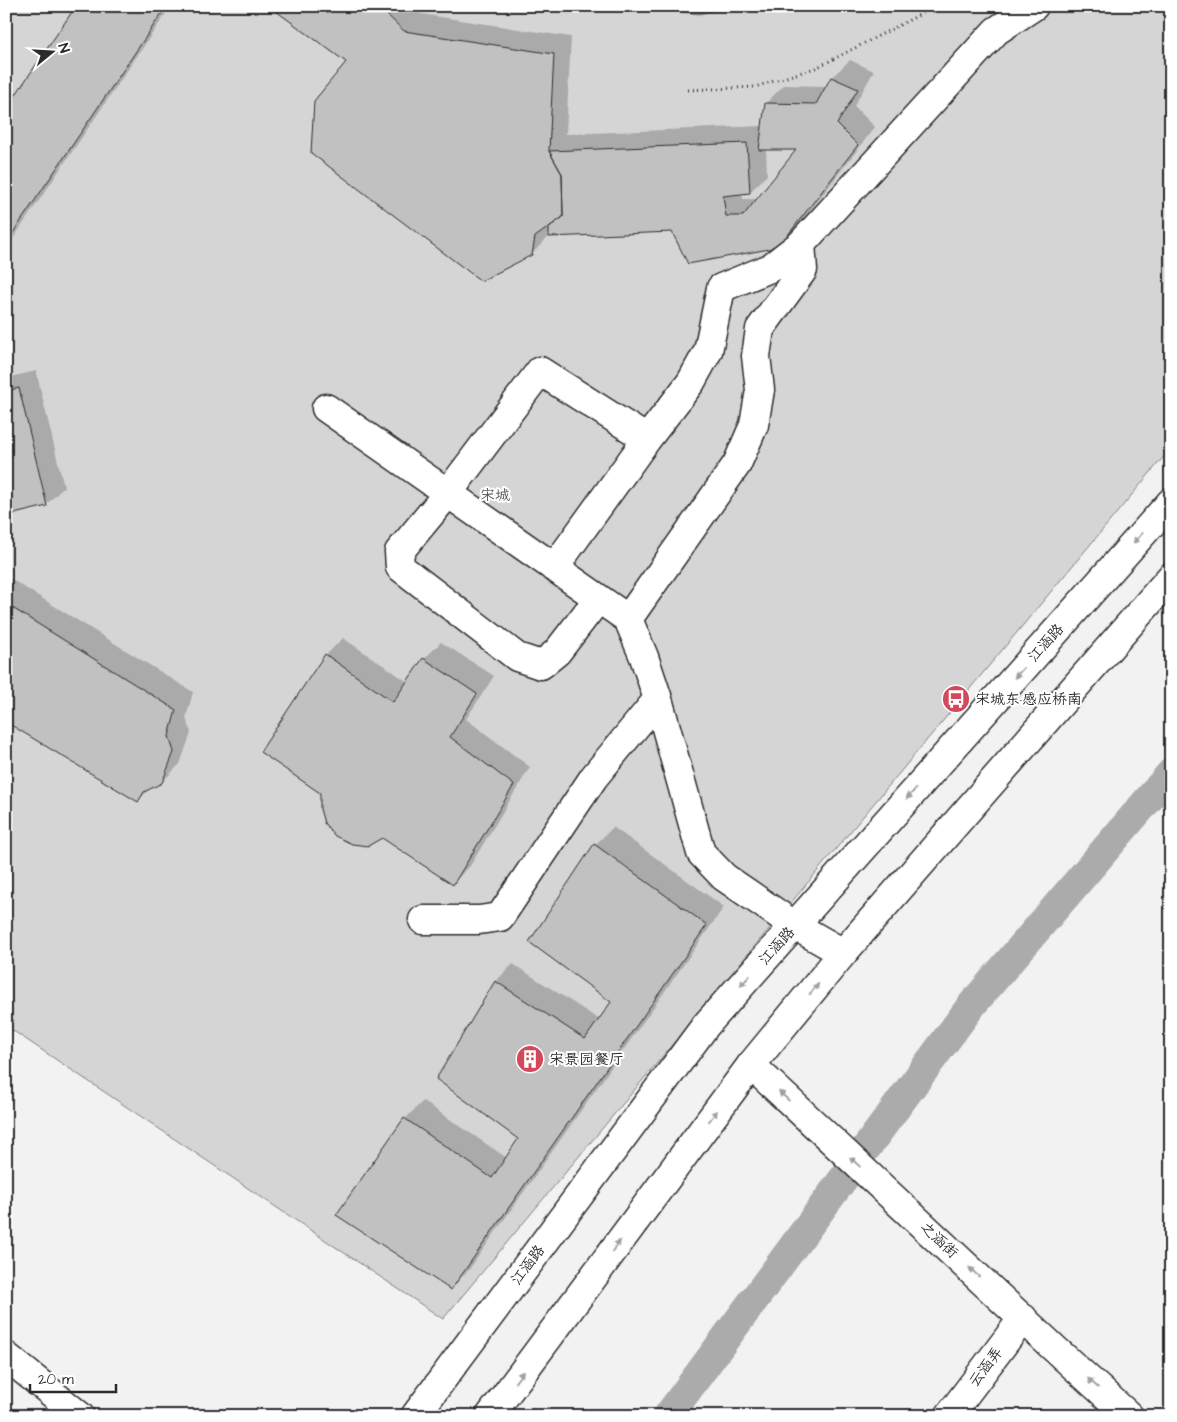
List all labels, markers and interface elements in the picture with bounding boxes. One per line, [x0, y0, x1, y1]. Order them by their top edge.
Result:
north arrow [28, 28, 78, 78]
text: N [53, 41, 74, 56]
park label: 宋城 [480, 485, 510, 506]
one-way arrow [1133, 532, 1144, 545]
street label: 江涵路 [1023, 619, 1069, 667]
one-way arrow [1013, 666, 1025, 678]
bus stop icon: 宋城东·感应桥南 [941, 684, 971, 714]
place label: 宋城东·感应桥南 [975, 689, 1082, 710]
one-way arrow [905, 788, 917, 800]
street label: 江涵路 [754, 922, 800, 970]
one-way arrow [739, 975, 751, 987]
one-way arrow [808, 982, 819, 995]
building icon: 宋景园餐厅 [515, 1044, 545, 1074]
place label: 宋景园餐厅 [549, 1049, 624, 1070]
one-way arrow [778, 1090, 790, 1102]
one-way arrow [707, 1110, 718, 1123]
one-way arrow [849, 1156, 861, 1168]
street label: 之涵街 [915, 1217, 963, 1263]
one-way arrow [610, 1240, 621, 1253]
street label: 江涵路 [506, 1241, 550, 1289]
one-way arrow [968, 1266, 980, 1278]
street label: 云涵弄 [964, 1343, 1008, 1391]
scale bar [30, 1362, 116, 1394]
text: 20 m [38, 1369, 74, 1390]
one-way arrow [514, 1370, 524, 1384]
one-way arrow [1087, 1377, 1099, 1389]

